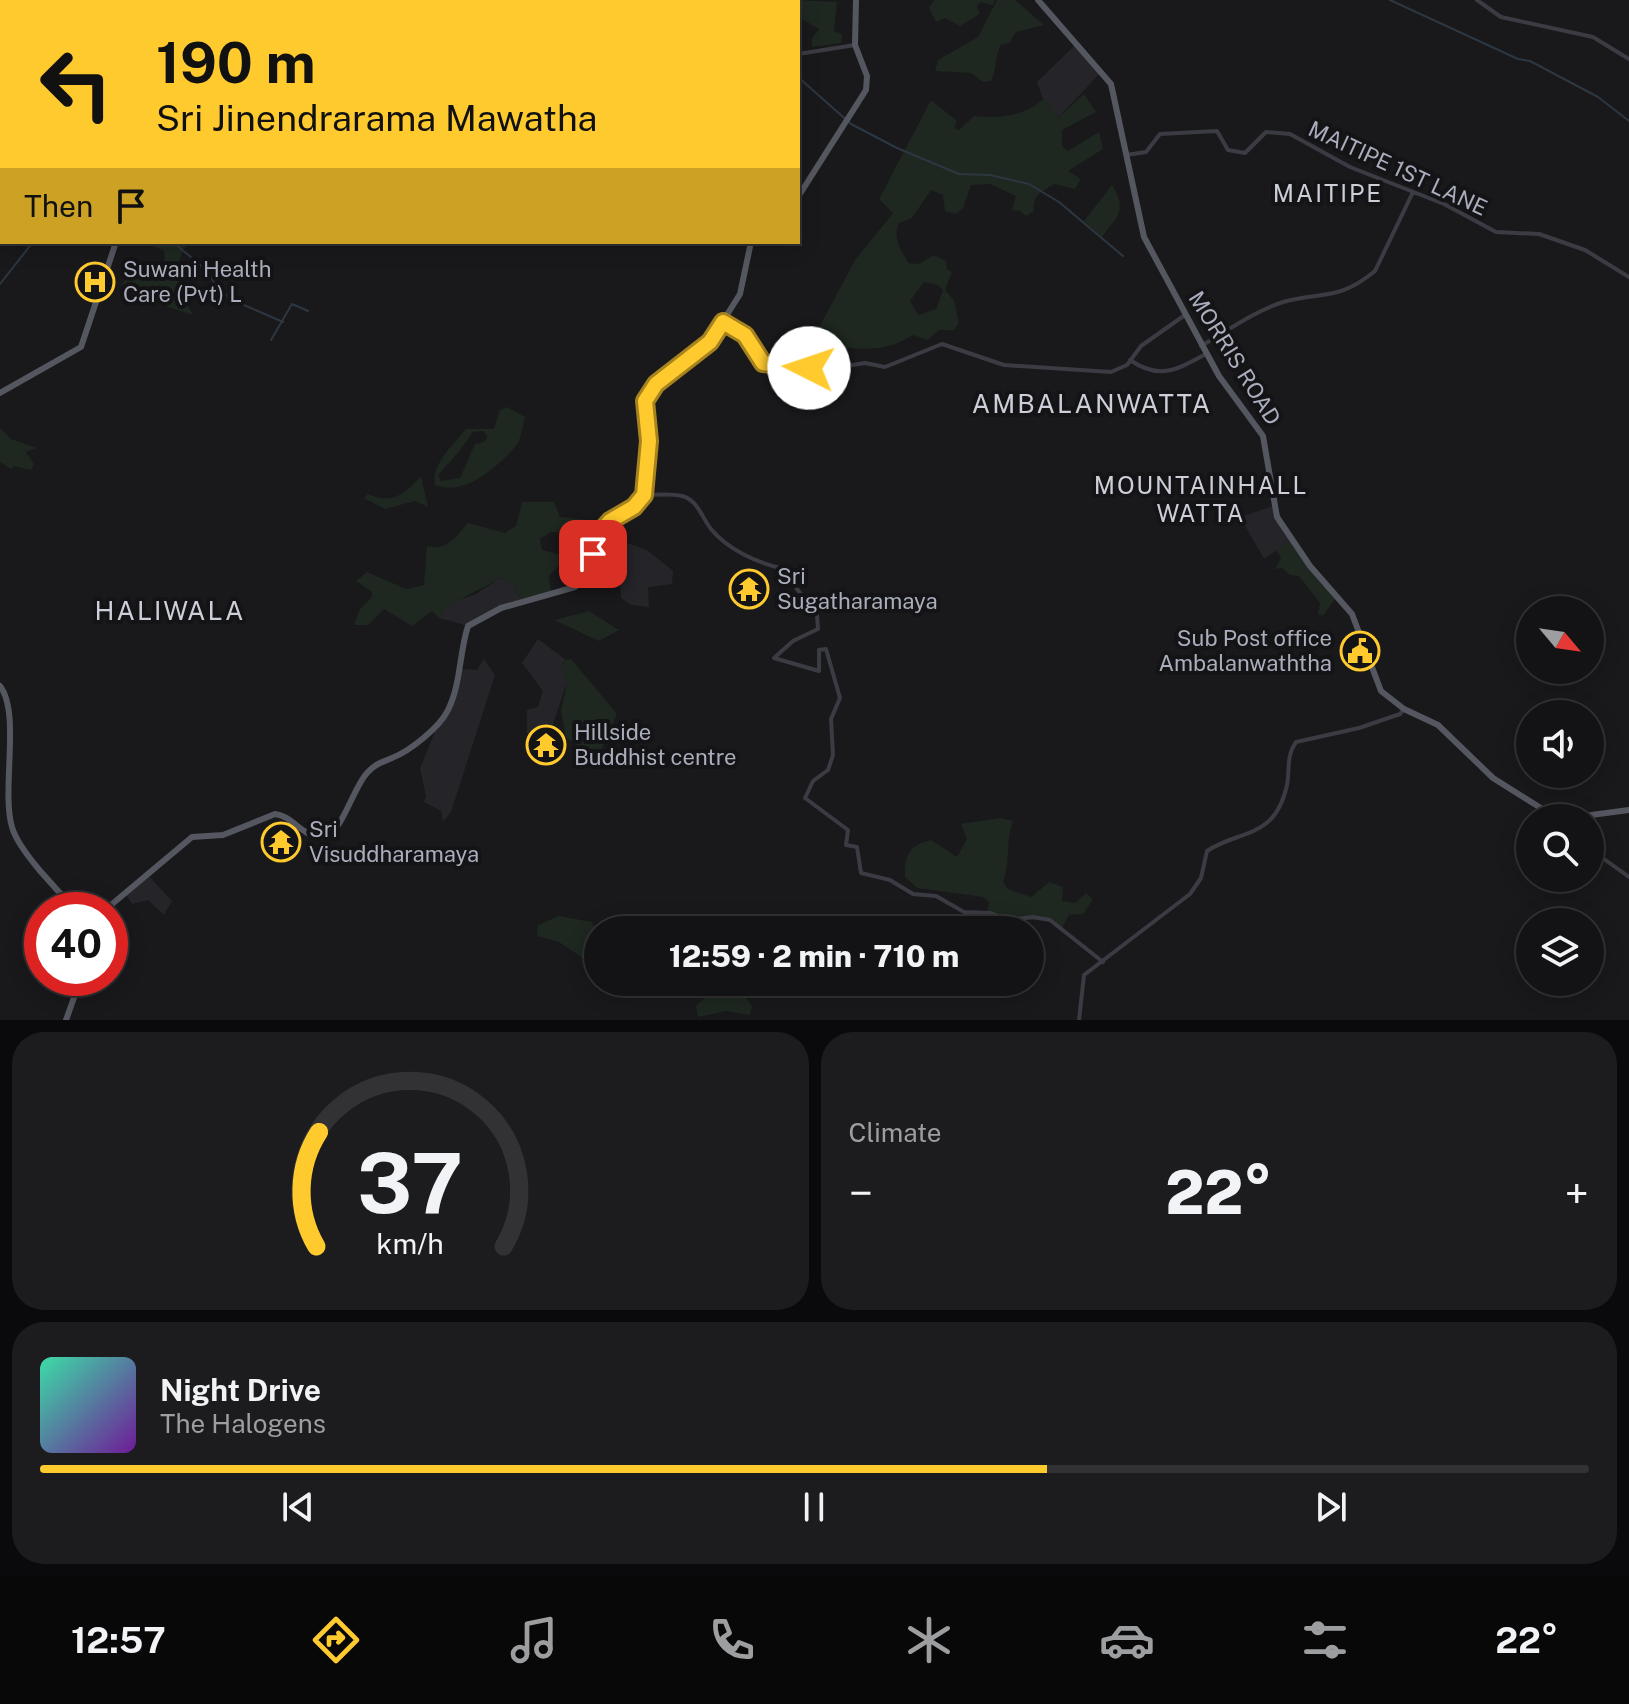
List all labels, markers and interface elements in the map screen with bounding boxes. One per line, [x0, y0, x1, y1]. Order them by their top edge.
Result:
text: 190 m [156, 30, 316, 96]
icon: left [24, 32, 128, 136]
text: Sri Jinendrarama Mawatha [156, 97, 597, 139]
street label: MAITIPE 1ST LANE [1304, 115, 1492, 221]
district label: MAITIPE [1273, 180, 1383, 208]
icon: arrive [109, 184, 153, 228]
text: Then [24, 188, 93, 224]
place label: Suwani Health Care (Pvt) L [123, 256, 271, 307]
hospital icon: Suwani Health Care (Pvt) L [74, 261, 116, 303]
street label: MORRIS ROAD [1184, 286, 1286, 430]
position arrow [767, 326, 851, 410]
district label: AMBALANWATTA [972, 388, 1212, 419]
district label: MOUNTAINHALL WATTA [1094, 471, 1308, 527]
pin [559, 520, 627, 588]
icon: arrive [571, 532, 615, 576]
place label: Sri Sugatharamaya [777, 563, 938, 614]
temple icon: Sri Sugatharamaya [728, 568, 770, 610]
district label: HALIWALA [95, 595, 245, 626]
north arrow [1516, 596, 1604, 684]
map controls [1516, 596, 1604, 996]
place label: Sub Post office Ambalanwaththa [1158, 625, 1332, 676]
public building icon: Sub Post office Ambalanwaththa [1339, 630, 1381, 672]
button: sound [1516, 700, 1604, 788]
place label: Hillside Buddhist centre [574, 719, 737, 770]
temple icon: Hillside Buddhist centre [525, 724, 567, 766]
button: search [1516, 804, 1604, 892]
place label: Sri Visuddharamaya [309, 816, 479, 867]
temple icon: Sri Visuddharamaya [260, 821, 302, 863]
speed limit sign: 40 [24, 892, 128, 996]
button: layers [1516, 908, 1604, 996]
text: 12:59 · 2 min · 710 m [669, 938, 959, 974]
text: Climate [849, 1117, 942, 1148]
text: 37 [357, 1134, 463, 1232]
text: 22° [1165, 1157, 1272, 1228]
text: − [849, 1167, 873, 1219]
text: + [1565, 1167, 1589, 1219]
text: km/h [377, 1227, 444, 1260]
text: Night Drive [160, 1372, 321, 1408]
text: The Halogens [160, 1408, 326, 1439]
icon: previous [276, 1485, 320, 1529]
icon: pause [792, 1485, 836, 1529]
icon: next [1309, 1485, 1353, 1529]
icon: directions [308, 1612, 364, 1668]
icon: music [506, 1612, 562, 1668]
icon: phone [704, 1612, 760, 1668]
icon: climate [901, 1612, 957, 1668]
icon: car [1099, 1612, 1155, 1668]
icon: filters [1297, 1612, 1353, 1668]
text: 12:57 [71, 1619, 166, 1661]
text: 22° [1495, 1619, 1558, 1661]

